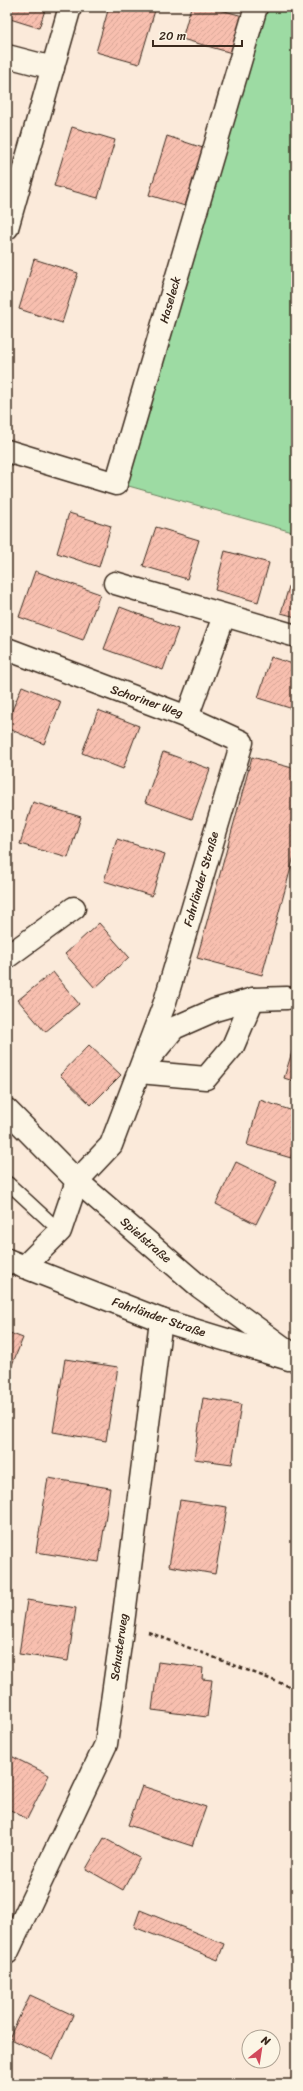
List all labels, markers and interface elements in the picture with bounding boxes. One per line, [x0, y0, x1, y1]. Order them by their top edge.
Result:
scale bar [153, 22, 242, 48]
text: 20 m [159, 25, 186, 47]
street label: Haseleck [153, 273, 187, 326]
street label: Schoriner Weg [108, 678, 186, 724]
street label: Fahrländer Straße [177, 829, 225, 929]
street label: Spielstraße [115, 1211, 177, 1269]
street label: Fahrländer Straße [109, 1291, 209, 1343]
street label: Schusterweg [103, 1612, 135, 1682]
north arrow [241, 2029, 281, 2069]
text: N [257, 2030, 274, 2051]

